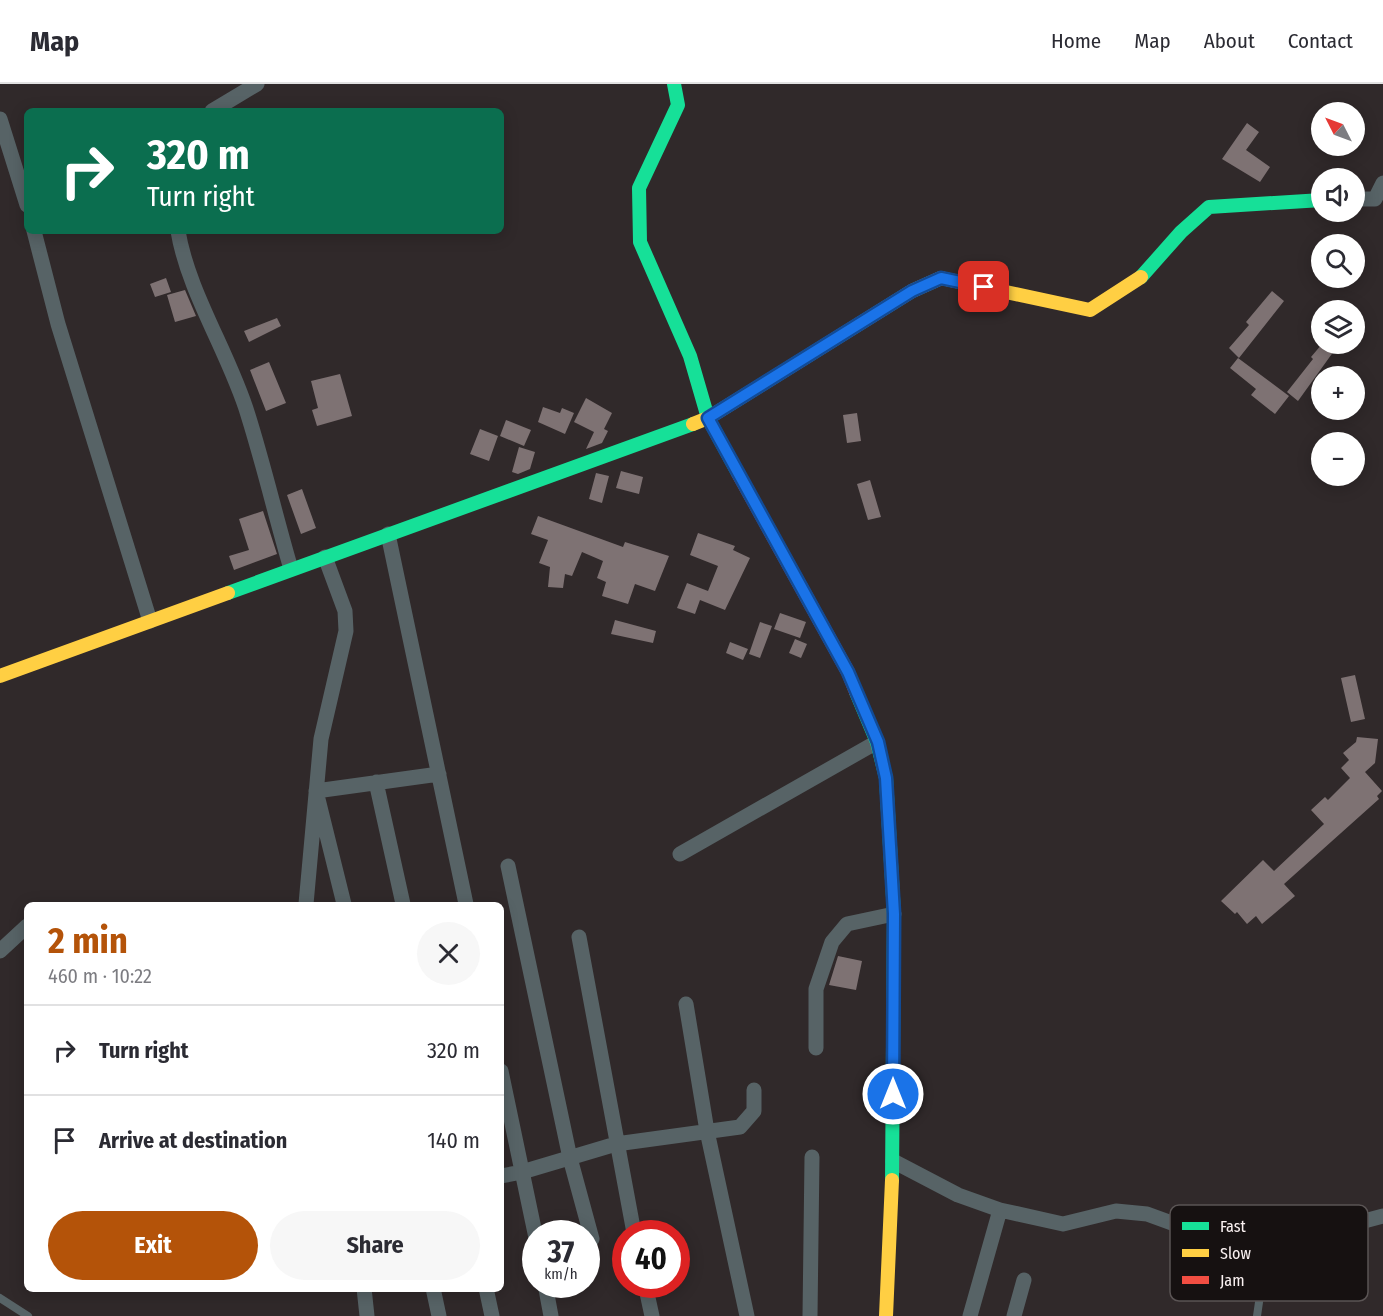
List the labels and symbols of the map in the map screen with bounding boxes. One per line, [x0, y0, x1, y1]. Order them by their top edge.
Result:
north arrow [1311, 102, 1365, 156]
pin [958, 261, 1009, 312]
position arrow [861, 1062, 925, 1126]
legend [1170, 1205, 1368, 1301]
text: Fast [1220, 1217, 1247, 1236]
speed limit sign: 40 [612, 1220, 690, 1298]
text: Slow [1220, 1244, 1251, 1263]
text: Jam [1220, 1271, 1245, 1290]

